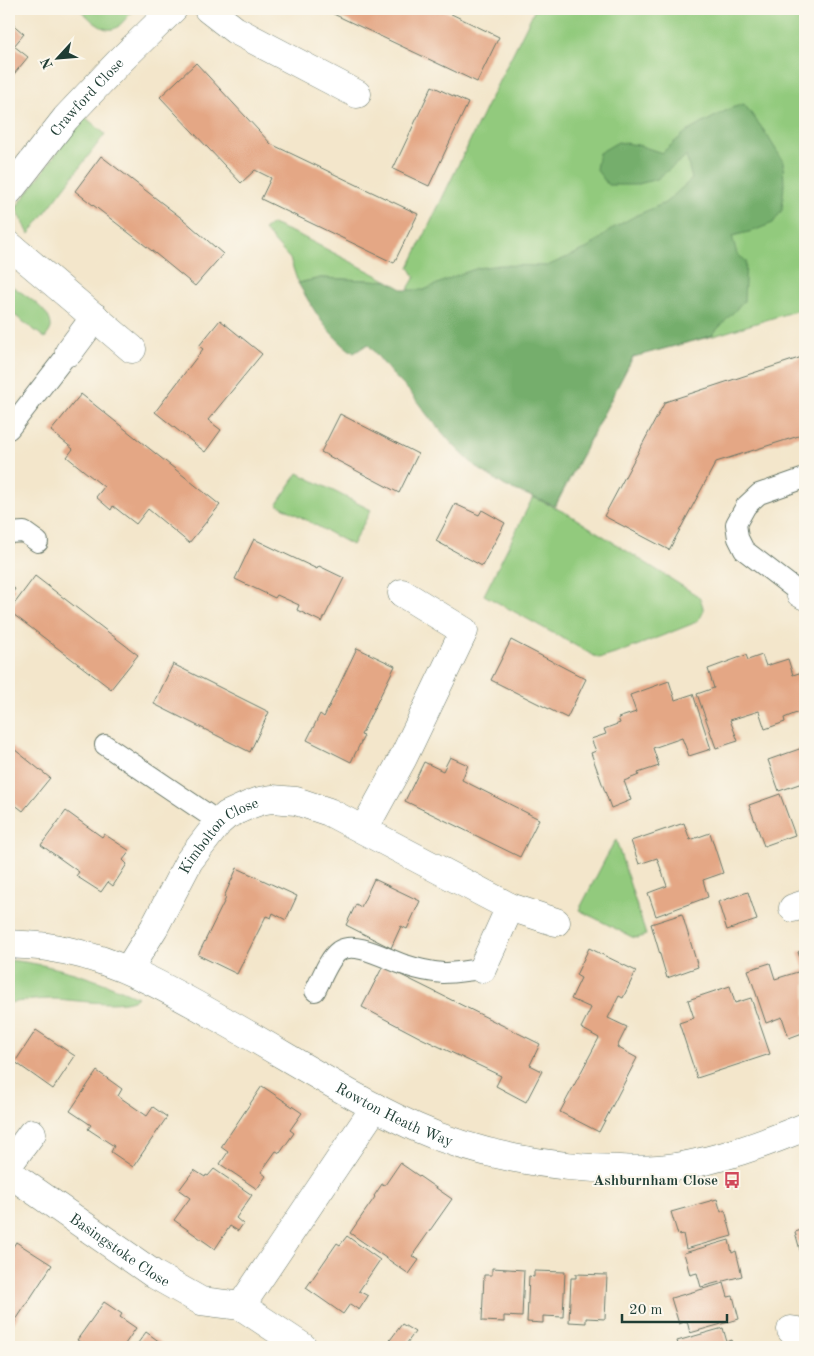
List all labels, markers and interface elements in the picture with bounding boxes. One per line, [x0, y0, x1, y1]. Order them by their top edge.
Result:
north arrow [32, 32, 82, 82]
text: N [38, 55, 56, 71]
street label: Crawford Close [48, 56, 127, 140]
street label: Kimbolton Close [178, 796, 261, 877]
street label: Rowton Heath Way [333, 1081, 455, 1150]
bus stop icon: Ashburnham Close [722, 1170, 742, 1190]
place label: Ashburnham Close [593, 1174, 718, 1189]
street label: Basingstoke Close [66, 1212, 172, 1291]
scale bar [622, 1291, 726, 1323]
text: 20 m [629, 1303, 663, 1318]

